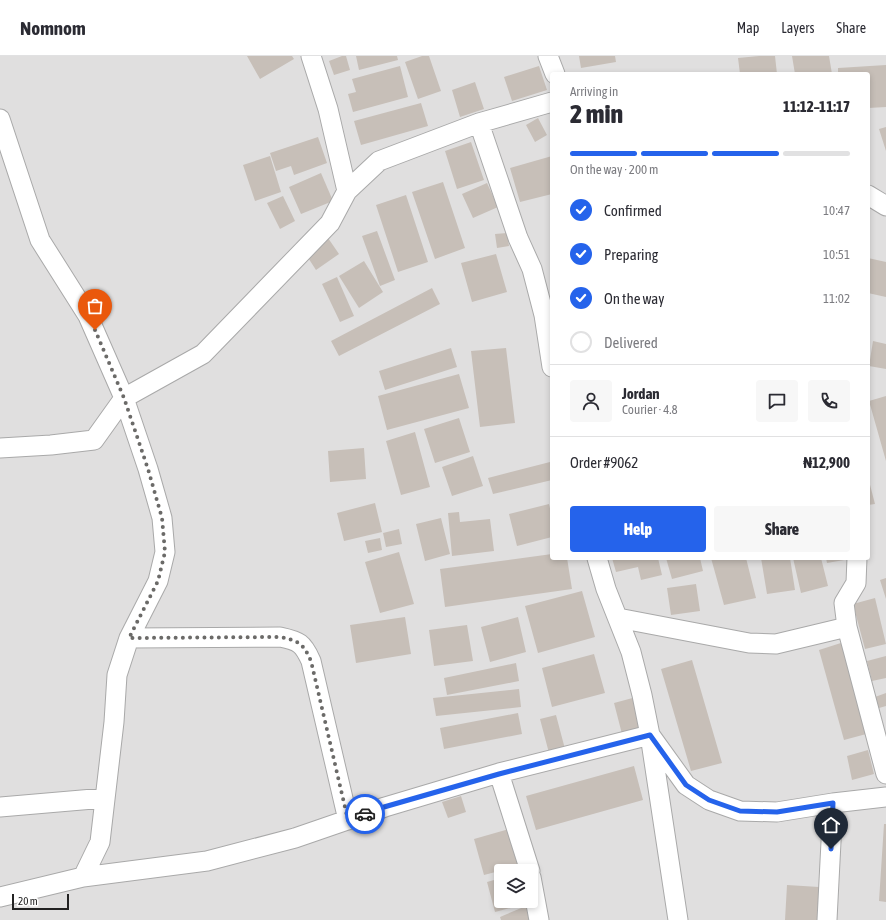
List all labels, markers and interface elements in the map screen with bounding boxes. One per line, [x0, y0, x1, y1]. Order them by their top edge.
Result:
text: Nomnom [20, 17, 86, 39]
text: Map [737, 20, 759, 36]
text: Layers [781, 20, 814, 36]
text: Share [836, 20, 866, 36]
text: Arriving in [570, 84, 618, 99]
text: 11:12–11:17 [783, 98, 850, 115]
text: 2 min [570, 99, 623, 129]
text: On the way · 200 m [570, 162, 658, 177]
icon: check [570, 199, 592, 221]
text: Confirmed [604, 202, 662, 219]
text: 10:47 [823, 203, 850, 218]
icon: check [570, 243, 592, 265]
text: Preparing [604, 246, 658, 263]
text: 10:51 [823, 247, 850, 262]
icon: check [570, 287, 592, 309]
pin [78, 289, 112, 330]
text: On the way [604, 290, 665, 307]
text: 11:02 [823, 291, 850, 306]
icon: bag [84, 295, 106, 317]
text: Delivered [604, 334, 658, 351]
button: person [570, 380, 612, 422]
button: chat [756, 380, 798, 422]
button: phone [808, 380, 850, 422]
text: Jordan [622, 385, 660, 402]
text: Courier · 4.8 [622, 402, 678, 417]
text: Order #9062 [570, 454, 638, 471]
text: ₦12,900 [803, 454, 850, 471]
button: Help [570, 506, 706, 552]
button: Share [714, 506, 850, 552]
courier [345, 794, 385, 834]
icon: car [354, 803, 376, 825]
pin [814, 808, 848, 849]
icon: home [820, 814, 842, 836]
map controls [494, 864, 538, 908]
button: layers [494, 864, 538, 908]
scale bar [12, 892, 69, 911]
text: 20 m [18, 895, 38, 907]

